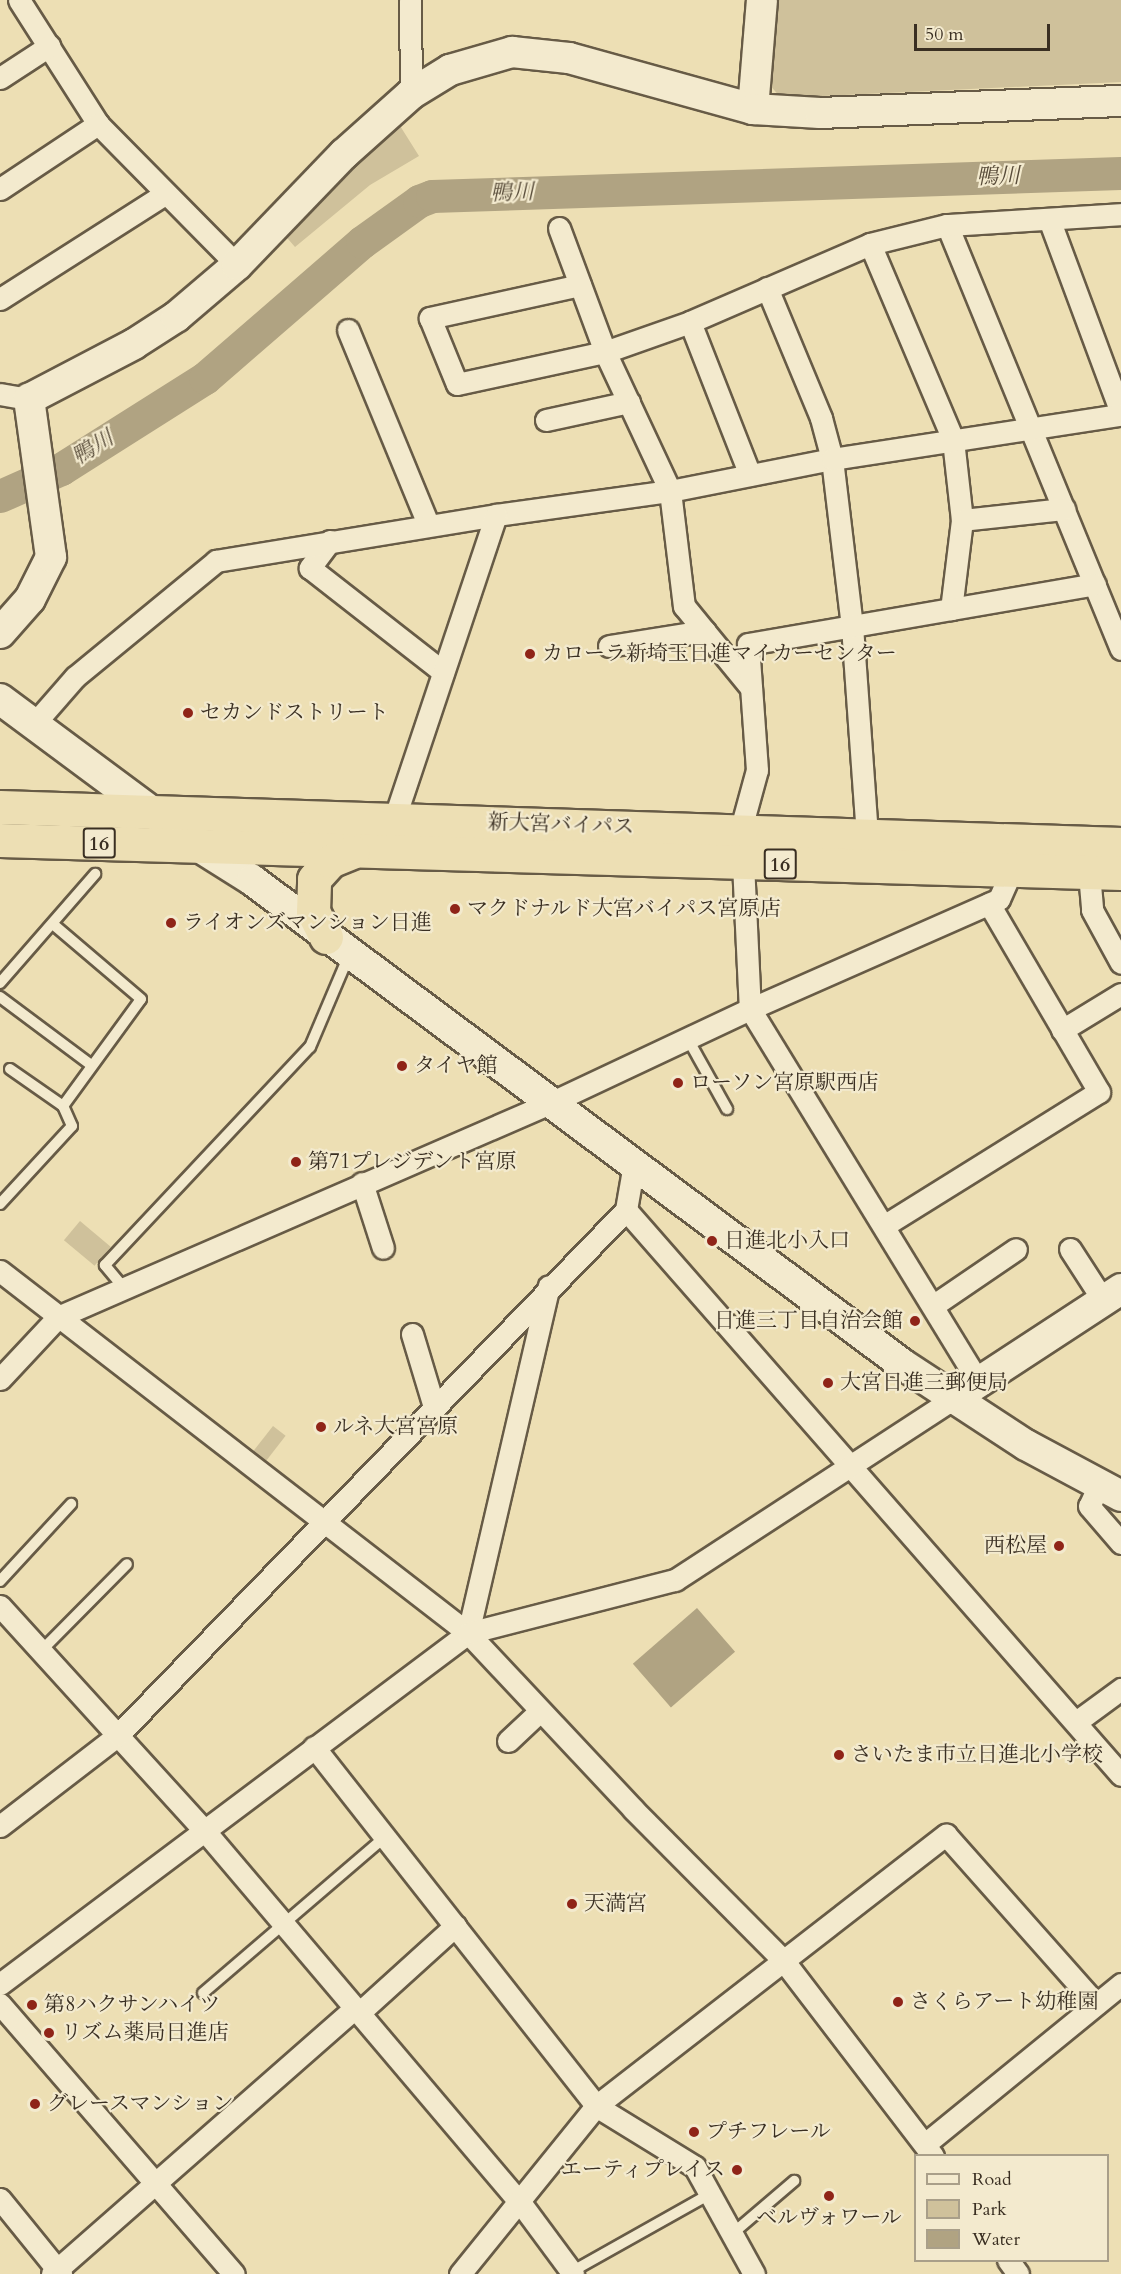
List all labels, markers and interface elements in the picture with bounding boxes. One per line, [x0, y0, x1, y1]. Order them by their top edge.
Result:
scale bar [917, 12, 1054, 50]
text: 50 m [925, 22, 964, 47]
water label: 鴨川 [976, 163, 1020, 191]
water label: 鴨川 [490, 179, 534, 207]
water label: 鴨川 [67, 425, 119, 471]
place label: カローラ新埼玉日進マイカーセンター [542, 641, 899, 667]
marker: カローラ新埼玉日進マイカーセンター [523, 647, 537, 661]
place label: セカンドストリート [200, 700, 389, 726]
marker: セカンドストリート [181, 706, 195, 720]
street label: 新大宮バイパス [487, 810, 635, 840]
road number: 16 [82, 826, 116, 860]
road number: 16 [764, 847, 796, 881]
place label: マクドナルド大宮バイパス宮原店 [467, 896, 782, 922]
marker: マクドナルド大宮バイパス宮原店 [448, 902, 462, 916]
place label: ライオンズマンション日進 [183, 910, 435, 936]
marker: ライオンズマンション日進 [164, 916, 178, 930]
place label: タイヤ館 [414, 1053, 498, 1079]
marker: タイヤ館 [395, 1059, 409, 1073]
place label: ローソン宮原駅西店 [690, 1070, 879, 1096]
marker: ローソン宮原駅西店 [671, 1076, 685, 1090]
place label: 第71プレジデント宮原 [308, 1149, 519, 1175]
marker: 第71プレジデント宮原 [289, 1155, 303, 1169]
place label: 日進北小入口 [724, 1228, 850, 1254]
marker: 日進北小入口 [705, 1234, 719, 1248]
place label: 日進三丁目自治会館 [714, 1308, 903, 1334]
marker: 日進三丁目自治会館 [908, 1314, 922, 1328]
place label: 大宮日進三郵便局 [840, 1370, 1008, 1396]
marker: 大宮日進三郵便局 [821, 1376, 835, 1390]
place label: ルネ大宮宮原 [333, 1414, 459, 1440]
marker: ルネ大宮宮原 [314, 1420, 328, 1434]
place label: 西松屋 [984, 1533, 1047, 1559]
marker: 西松屋 [1052, 1539, 1066, 1553]
place label: さいたま市立日進北小学校 [851, 1742, 1103, 1768]
marker: さいたま市立日進北小学校 [832, 1748, 846, 1762]
place label: 天満宮 [584, 1891, 647, 1917]
marker: 天満宮 [565, 1897, 579, 1911]
place label: さくらアート幼稚園 [910, 1989, 1098, 2015]
place label: 第8ハクサンハイツ [44, 1992, 223, 2018]
marker: さくらアート幼稚園 [891, 1995, 905, 2009]
marker: 第8ハクサンハイツ [25, 1998, 39, 2012]
place label: リズム薬局日進店 [61, 2020, 229, 2046]
marker: リズム薬局日進店 [42, 2026, 56, 2040]
place label: グレースマンション [47, 2091, 236, 2117]
marker: グレースマンション [28, 2097, 42, 2111]
place label: プチフレール [706, 2119, 832, 2145]
marker: プチフレール [687, 2125, 701, 2139]
legend [914, 2154, 1109, 2262]
place label: エーティプレイス [557, 2157, 725, 2183]
marker: エーティプレイス [730, 2163, 744, 2177]
text: Road [972, 2167, 1012, 2192]
marker: ベルヴォワール [822, 2189, 836, 2203]
text: Park [972, 2197, 1007, 2222]
place label: ベルヴォワール [756, 2205, 902, 2231]
text: Water [972, 2227, 1020, 2252]

